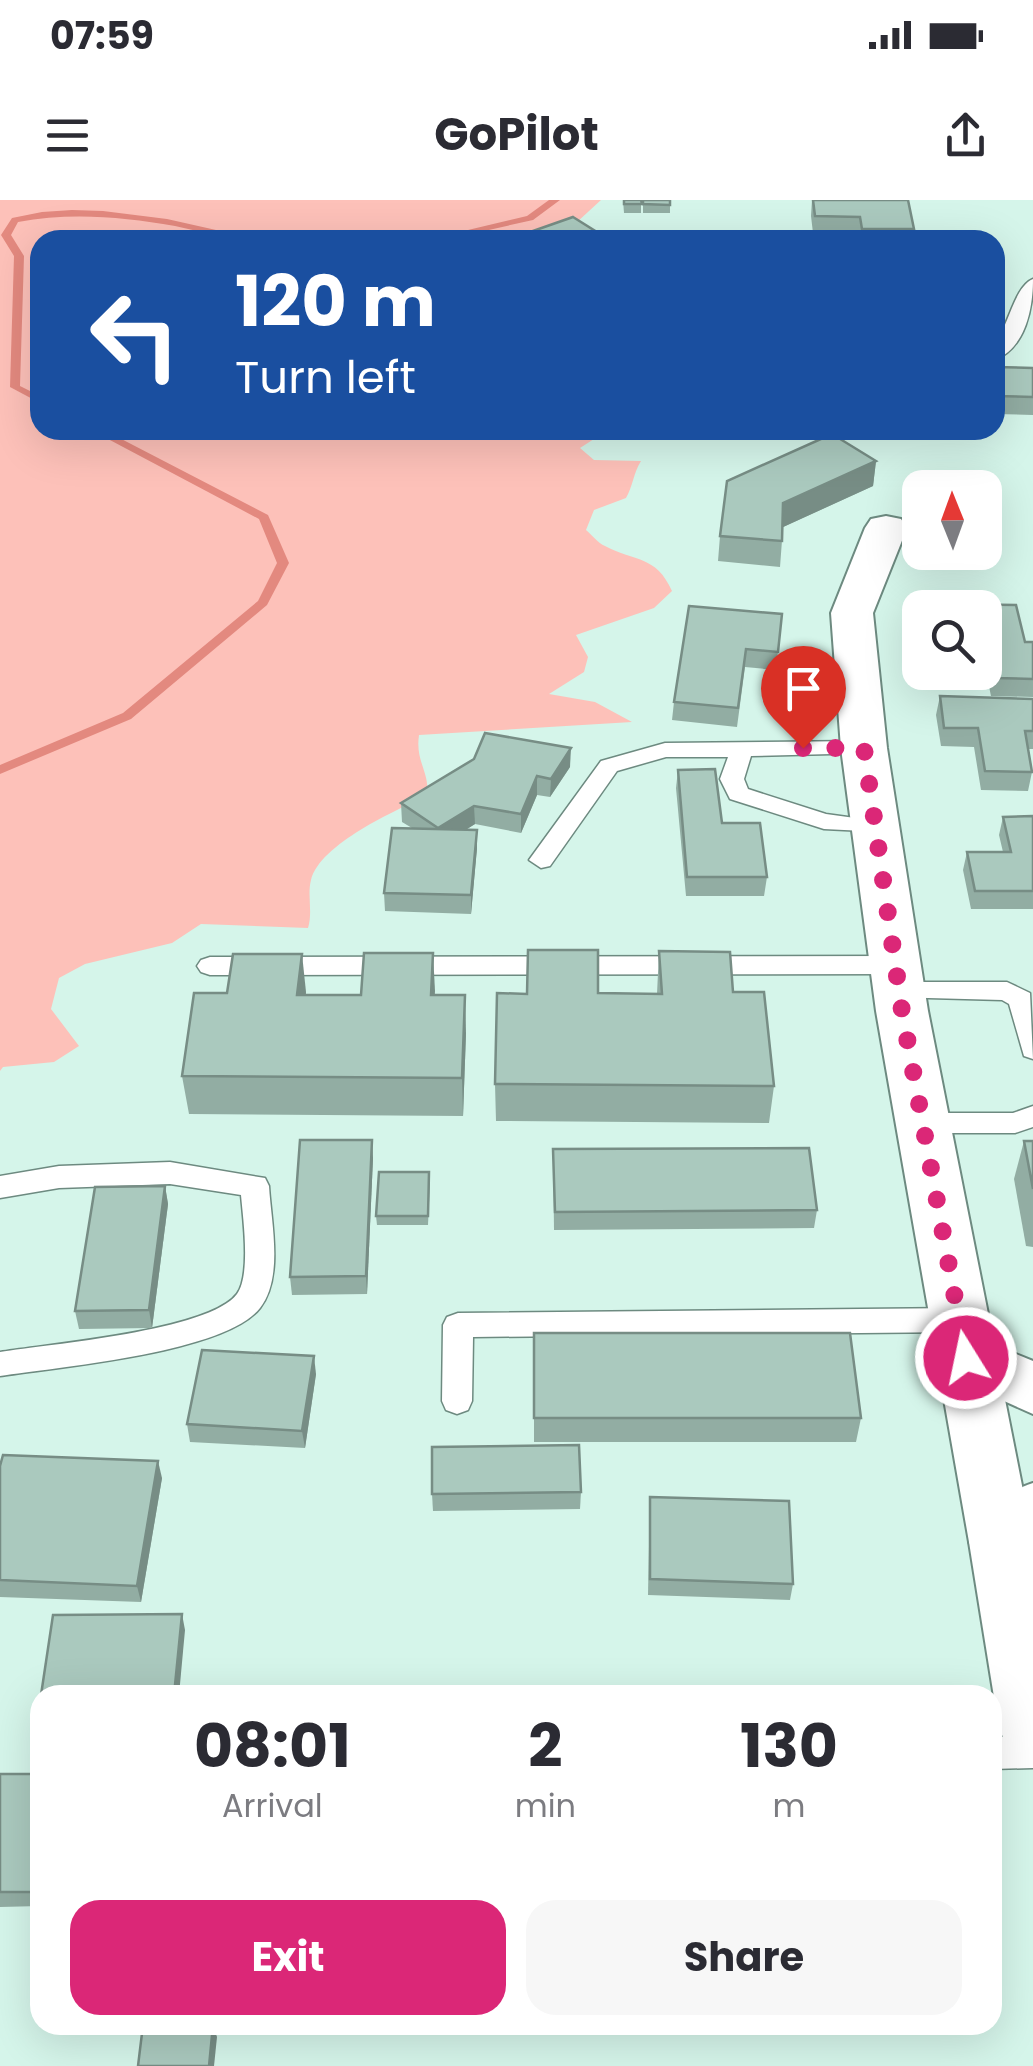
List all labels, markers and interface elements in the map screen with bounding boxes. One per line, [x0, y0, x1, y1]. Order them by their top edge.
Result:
text: 07:59 [50, 9, 154, 62]
text: GoPilot [434, 103, 599, 166]
icon: menu [40, 108, 95, 163]
icon: share [938, 108, 993, 163]
text: 120 m [235, 252, 436, 351]
icon: left [70, 270, 200, 400]
text: Turn left [235, 346, 416, 409]
north arrow [902, 470, 1002, 570]
map controls [902, 470, 1002, 690]
button: search [902, 590, 1002, 690]
pin [761, 646, 846, 749]
icon: arrive [776, 661, 831, 716]
position arrow [914, 1306, 1018, 1410]
text: 08:01 [194, 1704, 351, 1788]
text: 2 [528, 1704, 562, 1788]
text: 130 [740, 1704, 838, 1788]
text: Arrival [222, 1783, 323, 1828]
text: min [515, 1783, 576, 1828]
text: m [773, 1783, 805, 1828]
button: Exit [70, 1900, 506, 2015]
button: Share [526, 1900, 962, 2015]

